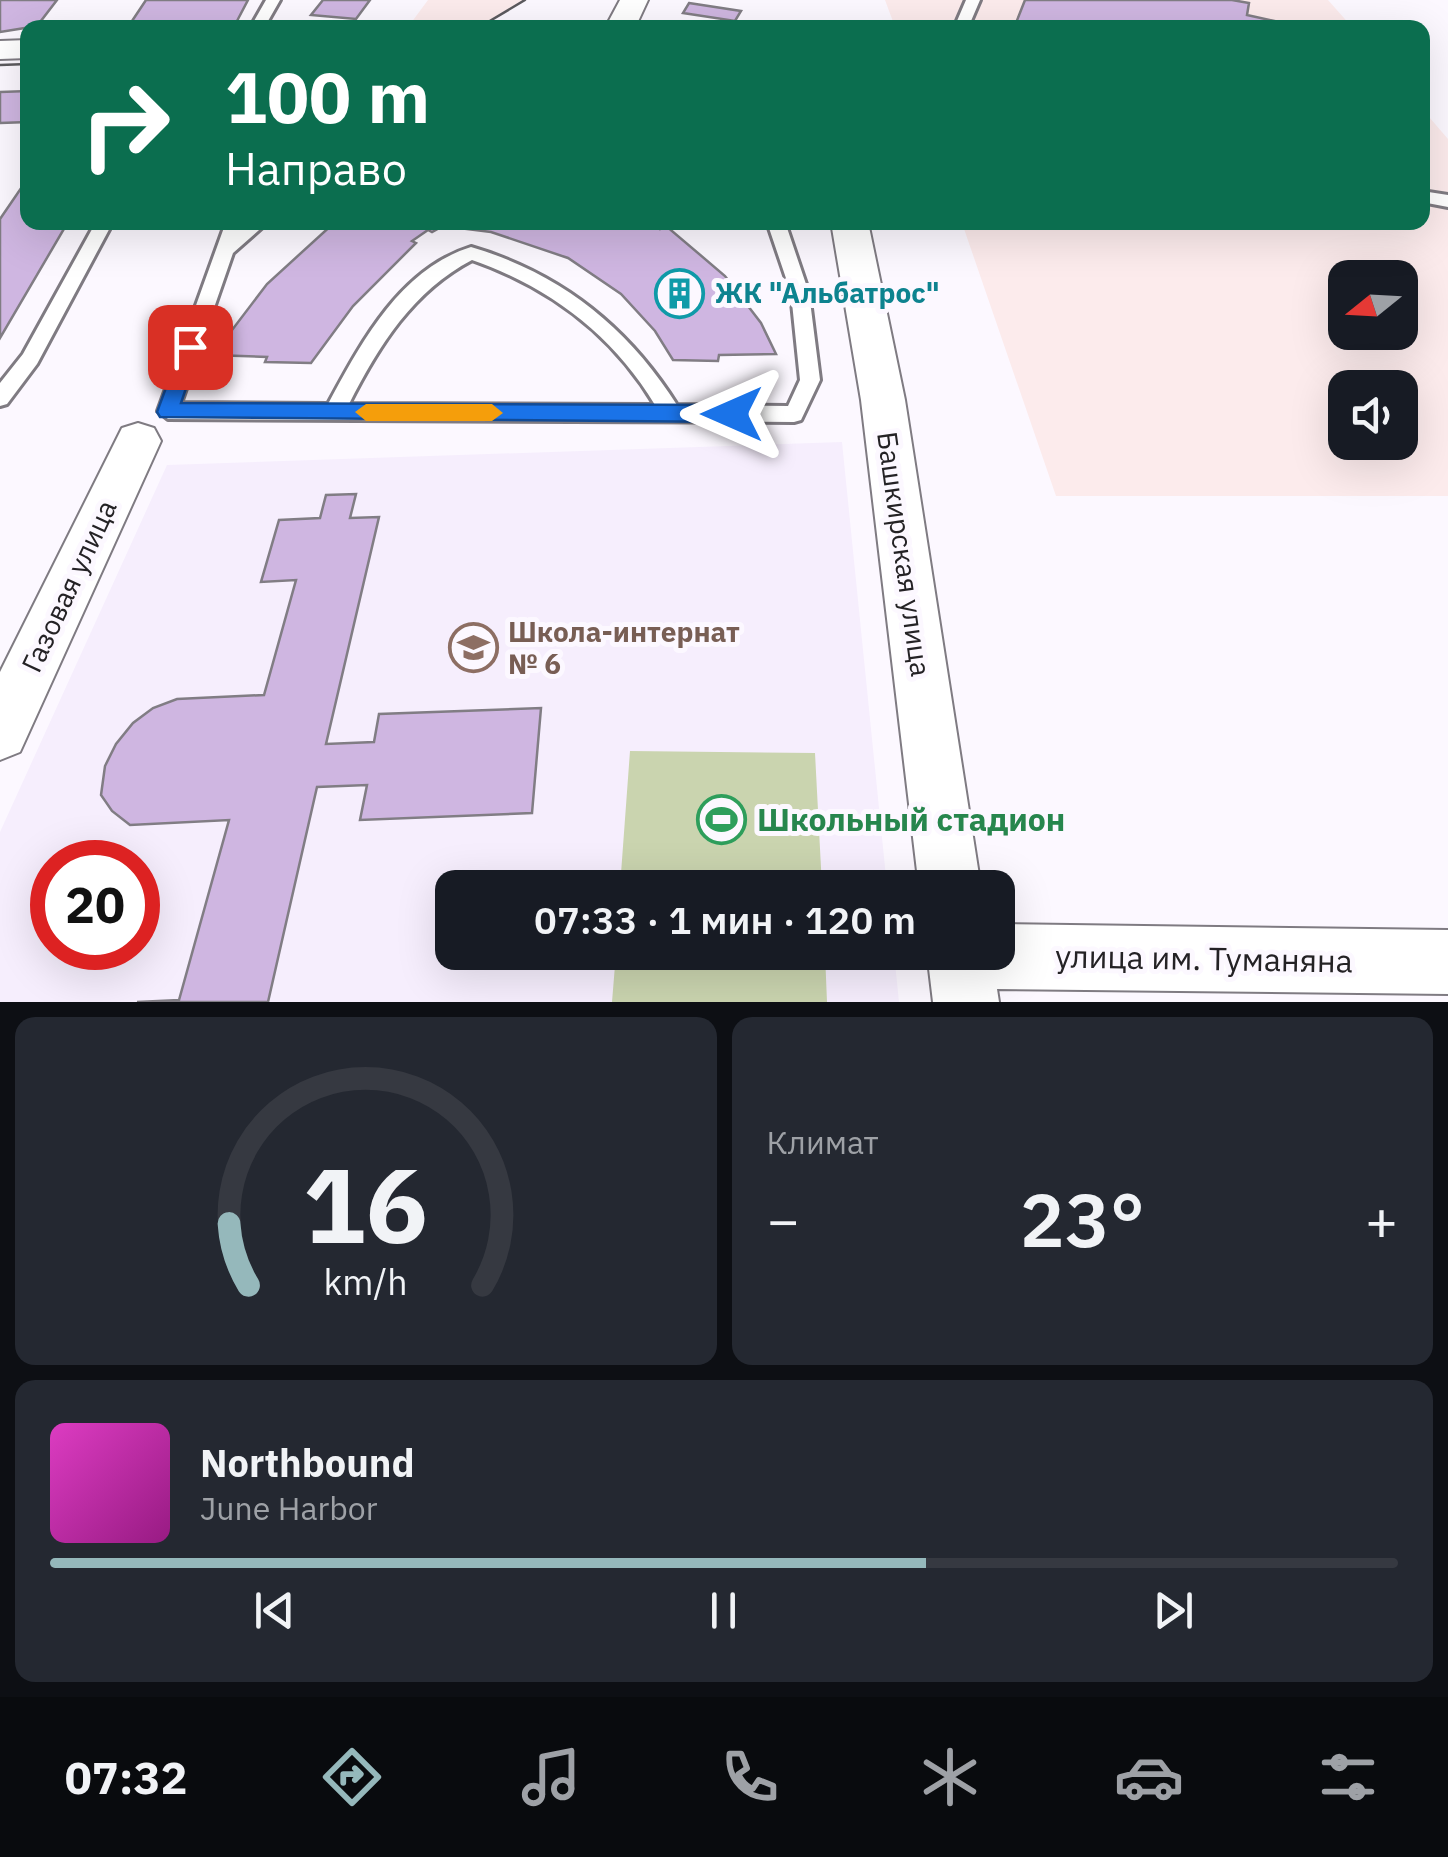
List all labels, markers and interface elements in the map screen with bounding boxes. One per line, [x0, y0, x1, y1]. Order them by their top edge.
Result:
text: 100 m [225, 51, 430, 142]
icon: right [60, 60, 190, 190]
text: Направо [225, 139, 407, 197]
north arrow [1328, 260, 1418, 350]
map controls [1328, 260, 1418, 460]
building icon: ЖК "Альбатрос" [654, 267, 706, 319]
place label: ЖК "Альбатрос" [715, 274, 939, 311]
pin [148, 305, 233, 390]
icon: arrive [163, 320, 218, 375]
position arrow [680, 362, 784, 466]
button: sound [1328, 370, 1418, 460]
street label: Башкирская улица [869, 429, 940, 679]
street label: Газовая улица [13, 494, 125, 678]
place label: Школа-интернат № 6 [508, 613, 740, 682]
school or university icon: Школа-интернат № 6 [447, 622, 499, 674]
sports icon: Школьный стадион [696, 794, 748, 846]
place label: Школьный стадион [757, 798, 1065, 840]
speed limit sign: 20 [30, 840, 160, 970]
text: 07:33 · 1 мин · 120 m [534, 895, 916, 944]
street label: улица им. Туманяна [1055, 934, 1353, 982]
text: Климат [767, 1121, 879, 1163]
text: 16 [303, 1136, 428, 1272]
text: 23° [1020, 1170, 1145, 1268]
text: − [767, 1184, 800, 1255]
text: + [1365, 1184, 1398, 1255]
text: km/h [324, 1258, 408, 1305]
text: Northbound [200, 1438, 415, 1487]
text: June Harbor [200, 1487, 377, 1529]
icon: previous [247, 1583, 302, 1638]
icon: pause [696, 1583, 751, 1638]
icon: next [1146, 1583, 1201, 1638]
icon: directions [317, 1742, 387, 1812]
icon: music [516, 1742, 586, 1812]
icon: phone [715, 1742, 785, 1812]
icon: climate [915, 1742, 985, 1812]
icon: car [1114, 1742, 1184, 1812]
icon: filters [1313, 1742, 1383, 1812]
text: 07:32 [65, 1748, 188, 1806]

